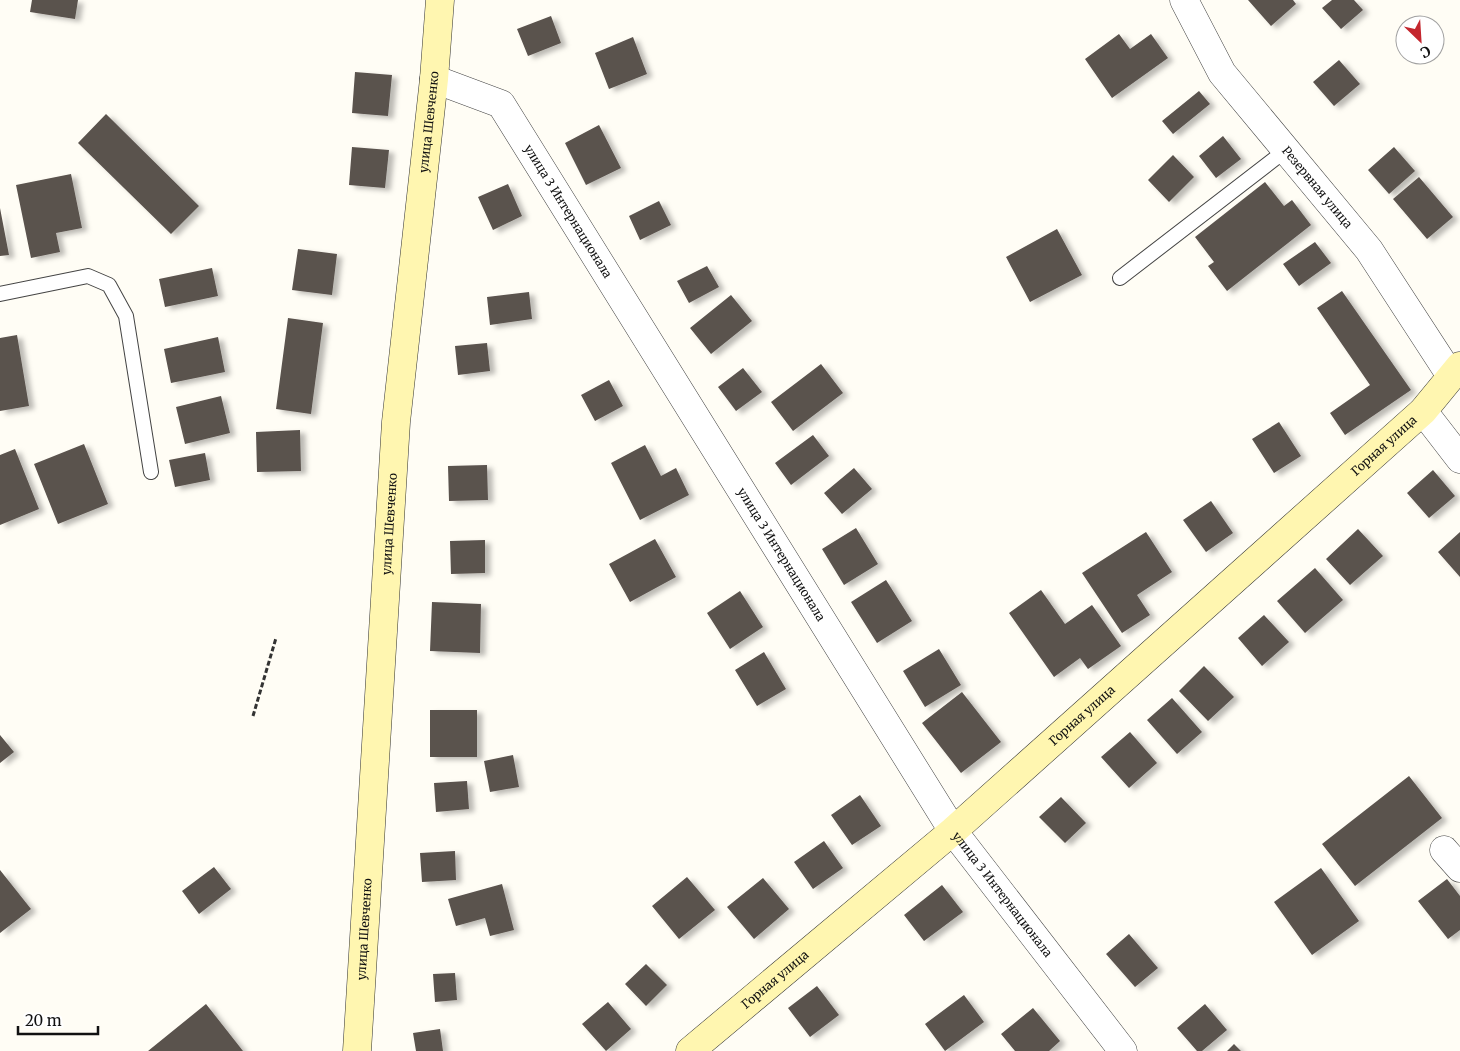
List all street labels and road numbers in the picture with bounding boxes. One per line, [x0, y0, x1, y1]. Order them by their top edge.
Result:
street label: улица Шевченко [416, 71, 442, 174]
street label: улица 3 Интернационала [521, 142, 616, 281]
street label: Резервная улица [1279, 143, 1356, 232]
street label: Горная улица [1348, 412, 1420, 479]
street label: улица Шевченко [379, 473, 400, 575]
street label: улица 3 Интернационала [734, 485, 829, 624]
street label: Горная улица [1046, 682, 1118, 749]
street label: улица 3 Интернационала [949, 829, 1056, 960]
street label: улица Шевченко [353, 878, 375, 981]
street label: Горная улица [738, 947, 812, 1012]

